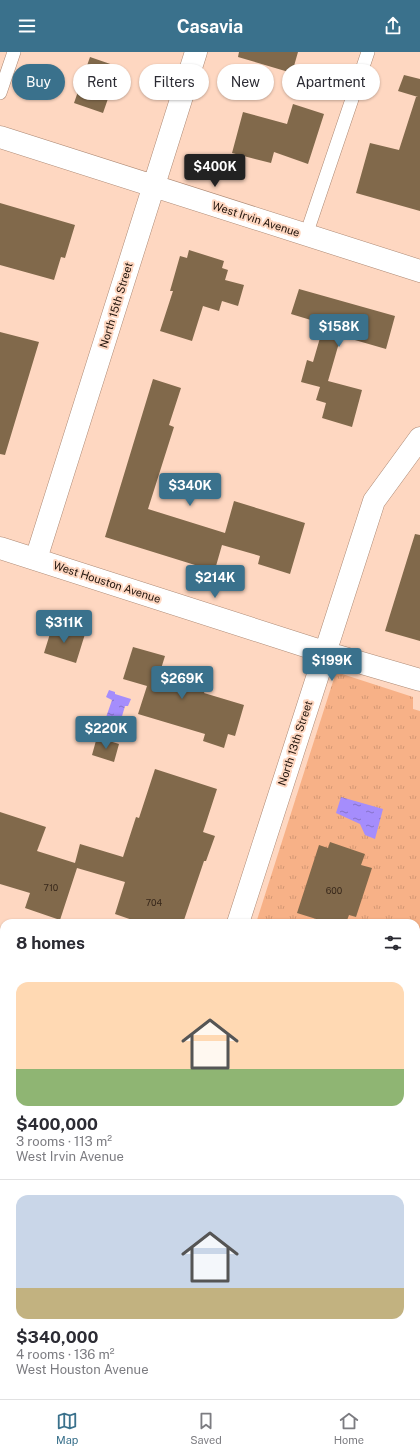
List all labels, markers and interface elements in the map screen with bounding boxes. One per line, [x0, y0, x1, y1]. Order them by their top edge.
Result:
icon: menu [16, 15, 38, 37]
icon: share [382, 15, 404, 37]
text: Casavia [177, 16, 243, 37]
chip: Buy [12, 64, 65, 100]
chip: Rent [73, 64, 131, 100]
chip: Filters [139, 64, 209, 100]
chip: New [217, 64, 274, 100]
chip: Apartment [282, 64, 380, 100]
pin: $400K [187, 154, 243, 188]
text: $400K [193, 159, 237, 174]
street label: West Irvin Avenue [211, 199, 301, 239]
street label: North 15th Street [97, 261, 135, 349]
pin: $158K [311, 314, 367, 348]
text: $158K [318, 319, 360, 334]
pin: $340K [162, 473, 218, 507]
text: $340K [168, 478, 212, 493]
street label: West Houston Avenue [52, 559, 162, 605]
pin: $214K [187, 565, 243, 599]
text: $214K [195, 570, 235, 585]
pin: $311K [36, 610, 92, 644]
text: $311K [45, 615, 83, 630]
pin: $199K [304, 648, 360, 682]
text: $199K [312, 653, 352, 668]
pin: $269K [154, 666, 210, 700]
text: $269K [160, 671, 204, 686]
street label: North 13th Street [276, 699, 314, 787]
pin: $220K [78, 716, 134, 750]
text: $220K [84, 721, 128, 736]
house number: 710 [44, 882, 59, 893]
house number: 600 [326, 885, 343, 896]
house number: 704 [146, 897, 163, 908]
icon: filters [382, 932, 404, 954]
text: 8 homes [16, 933, 85, 953]
icon: home [174, 1008, 246, 1080]
text: $400,000 [16, 1114, 98, 1134]
text: 3 rooms · 113 m² [16, 1134, 112, 1149]
text: West Irvin Avenue [16, 1149, 124, 1164]
icon: home [174, 1221, 246, 1293]
text: $340,000 [16, 1327, 98, 1347]
text: 4 rooms · 136 m² [16, 1347, 115, 1362]
text: West Houston Avenue [16, 1362, 149, 1377]
tab: Map [56, 1410, 78, 1446]
tab: Saved [190, 1410, 222, 1446]
tab: Home [334, 1410, 364, 1446]

